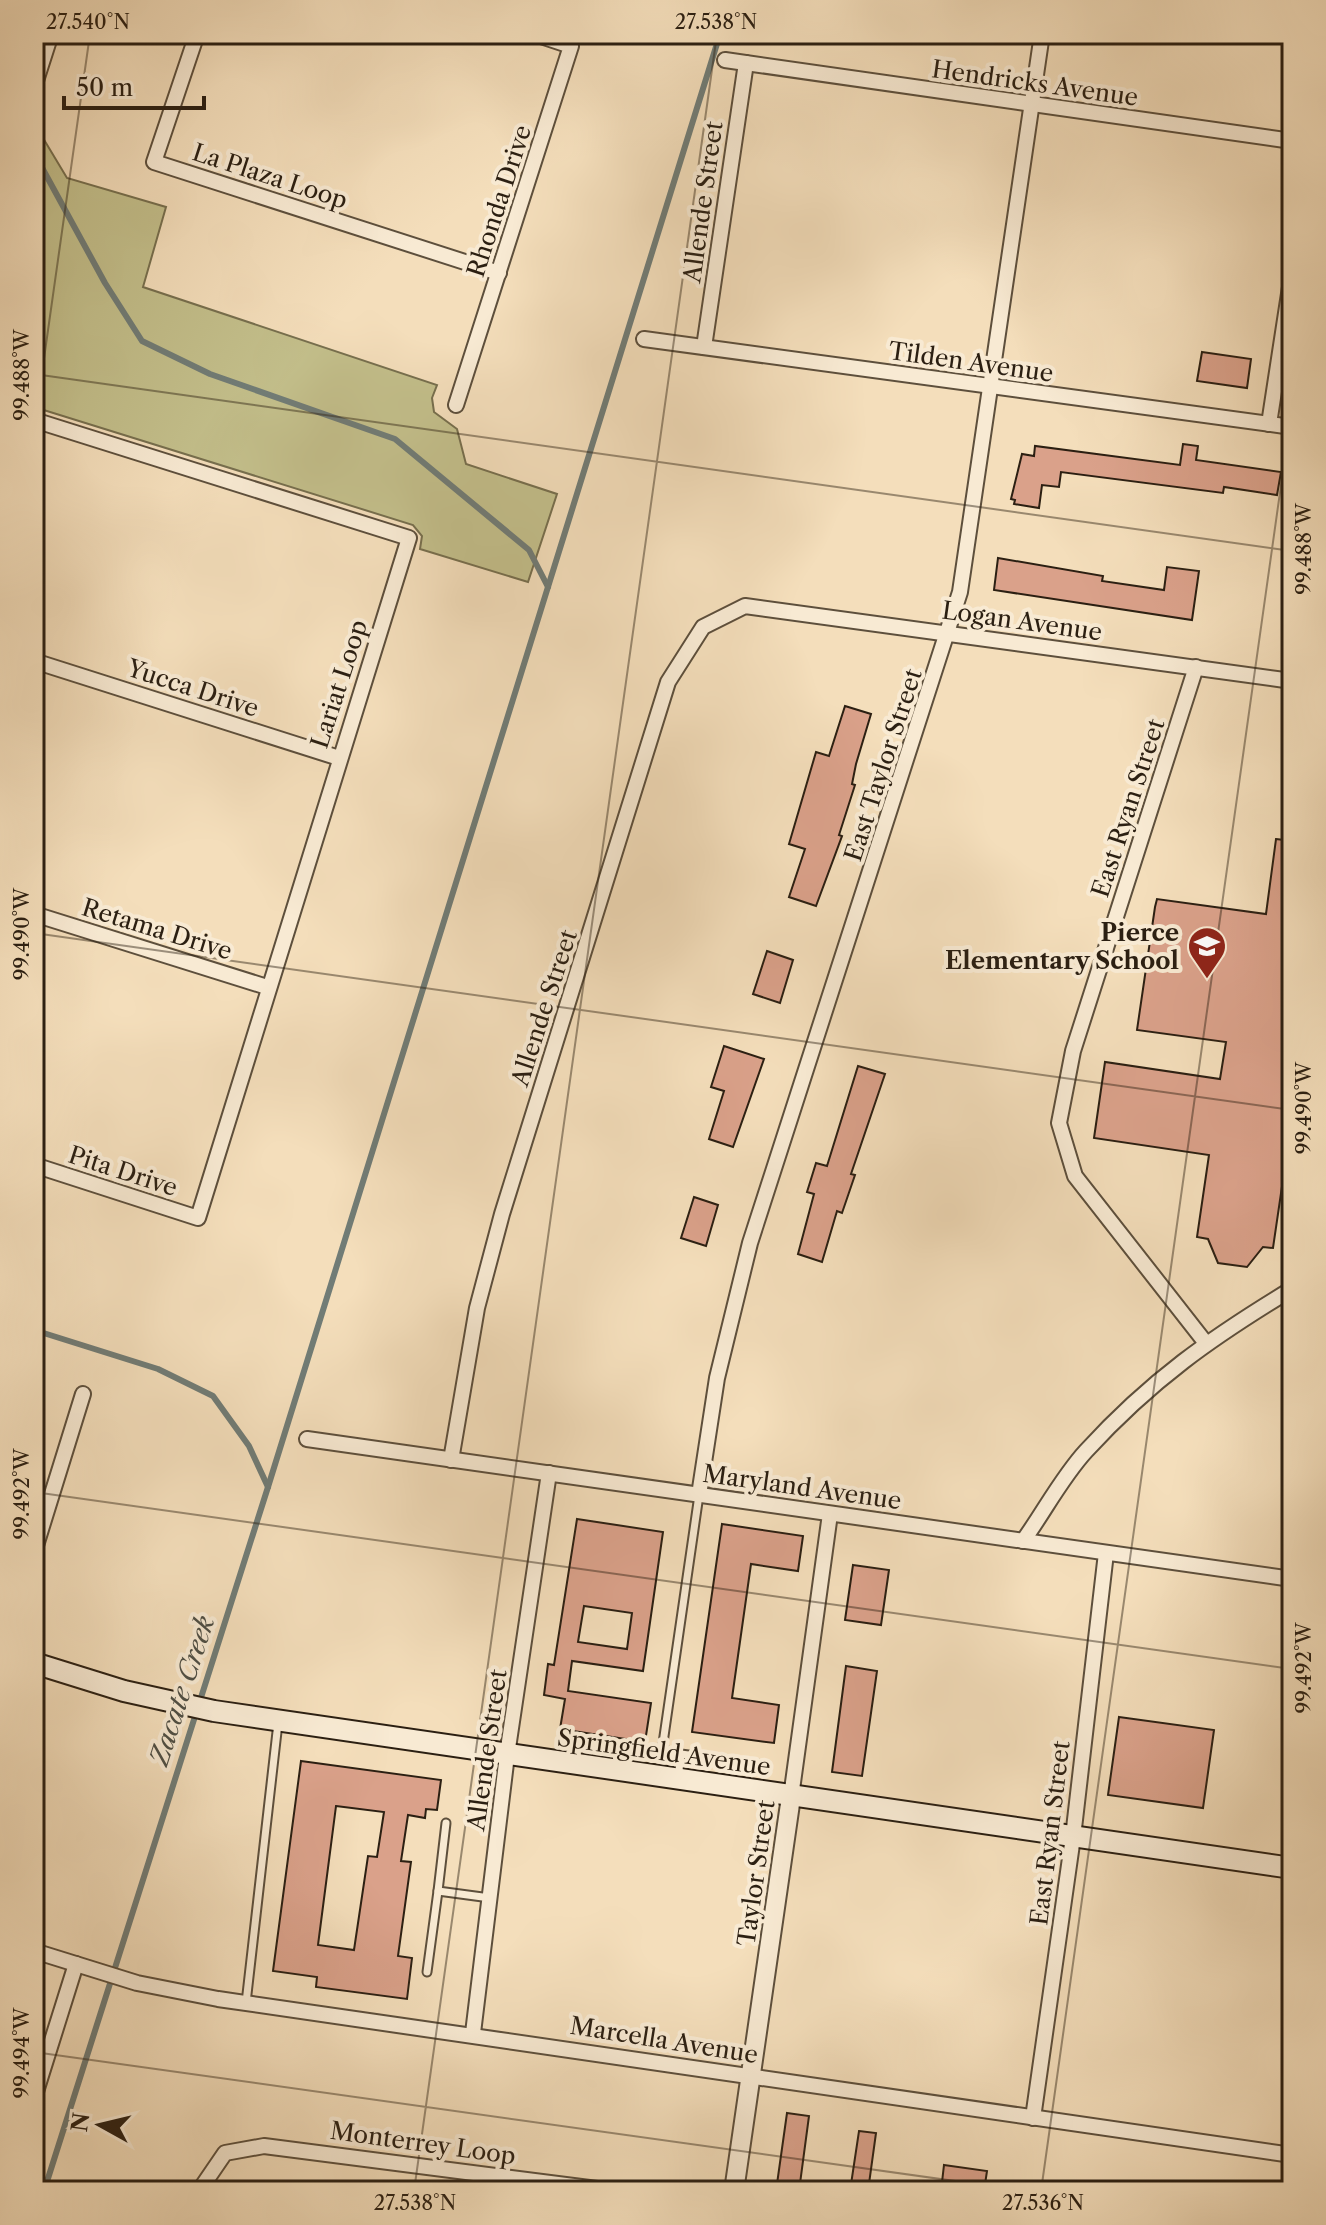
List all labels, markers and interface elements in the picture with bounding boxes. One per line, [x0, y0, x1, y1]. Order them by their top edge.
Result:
text: 27.540°N [46, 10, 130, 34]
text: 27.538°N [675, 10, 757, 34]
street label: Hendricks Avenue [930, 54, 1140, 112]
scale bar [64, 60, 204, 110]
text: 50 m [76, 73, 133, 102]
street label: Allende Street [677, 119, 729, 286]
street label: Rhonda Drive [461, 121, 537, 281]
street label: La Plaza Loop [189, 137, 351, 215]
text: 99.488°W [10, 328, 34, 421]
street label: Tilden Avenue [887, 336, 1055, 388]
text: 99.488°W [1292, 502, 1316, 595]
street label: Logan Avenue [940, 595, 1104, 647]
street label: Lariat Loop [305, 616, 373, 752]
street label: Yucca Drive [123, 653, 262, 723]
street label: East Taylor Street [838, 665, 928, 865]
street label: East Ryan Street [1085, 715, 1171, 901]
text: 99.490°W [10, 887, 34, 980]
street label: Retama Drive [78, 892, 236, 966]
place label: Pierce Elementary School [945, 918, 1179, 975]
school or university icon: Pierce Elementary School [1186, 925, 1228, 980]
street label: Allende Street [505, 926, 583, 1091]
text: 99.490°W [1292, 1061, 1316, 1154]
street label: Pita Drive [65, 1140, 181, 1202]
text: 99.492°W [10, 1447, 34, 1540]
street label: Maryland Avenue [701, 1459, 903, 1515]
water label: Zacate Creek [142, 1611, 221, 1771]
text: 99.492°W [1292, 1621, 1316, 1714]
street label: Allende Street [461, 1667, 513, 1834]
street label: Springfield Avenue [555, 1723, 773, 1781]
street label: East Ryan Street [1024, 1738, 1076, 1927]
street label: Taylor Street [731, 1798, 781, 1948]
text: 99.494°W [10, 2006, 34, 2098]
street label: Marcella Avenue [568, 2011, 760, 2069]
north arrow [60, 2085, 140, 2165]
text: N [66, 2111, 95, 2134]
street label: Monterrey Loop [328, 2116, 518, 2170]
text: 27.538°N [374, 2191, 456, 2215]
text: 27.536°N [1002, 2191, 1084, 2215]

